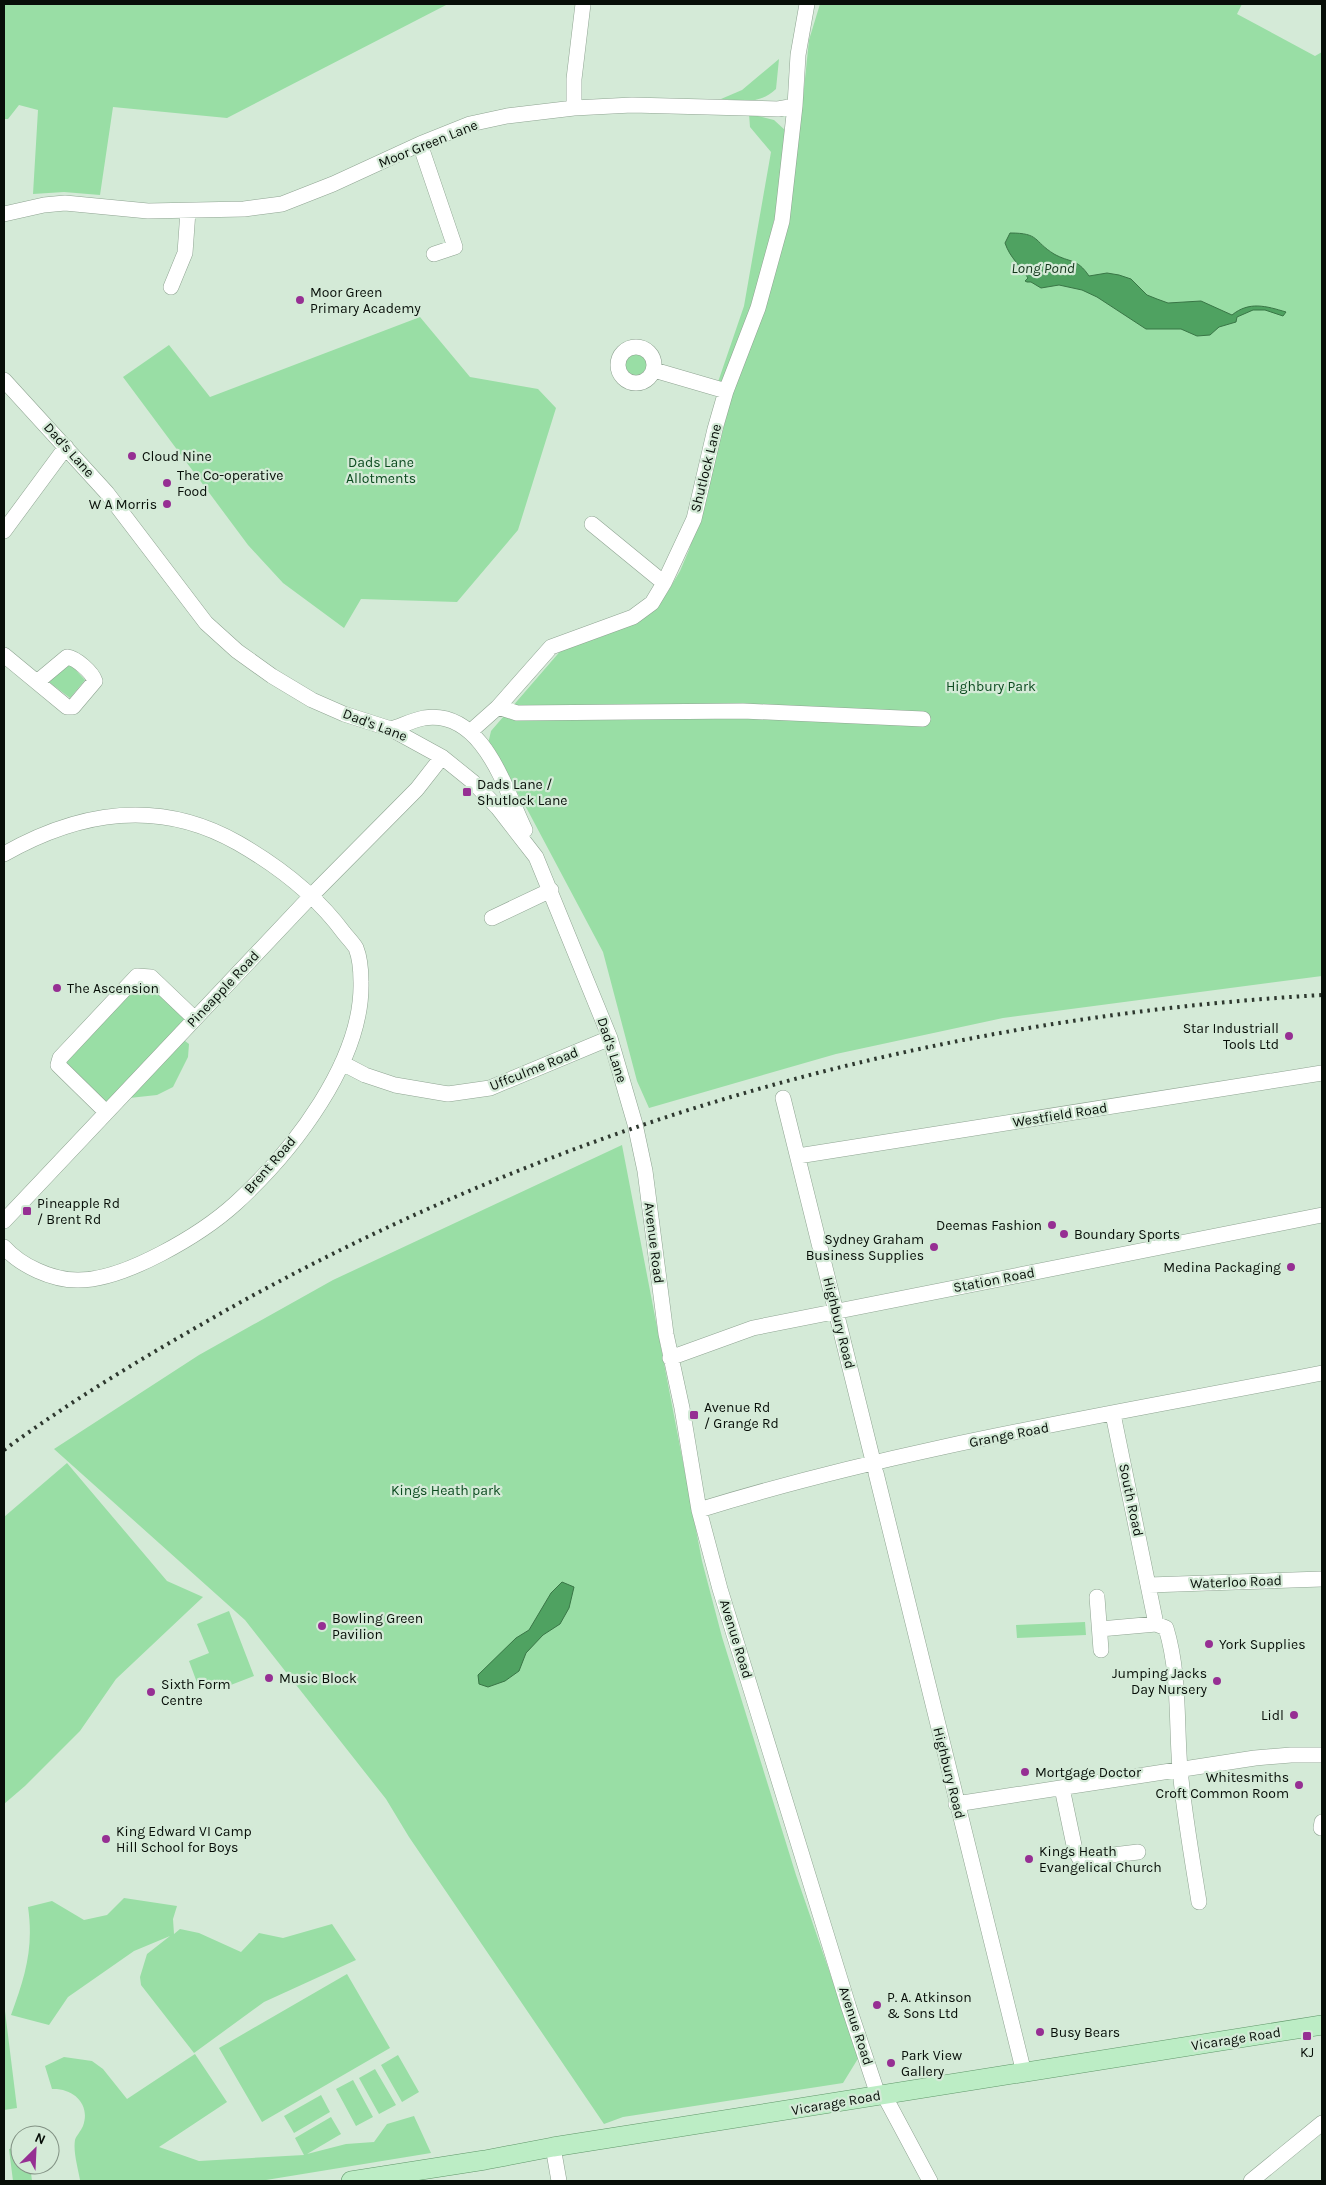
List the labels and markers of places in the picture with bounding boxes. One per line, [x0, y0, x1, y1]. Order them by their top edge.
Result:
place label: Moor Green Primary Academy [310, 284, 421, 317]
marker: Moor Green Primary Academy [294, 294, 306, 306]
place label: Cloud Nine [142, 448, 212, 465]
marker: Cloud Nine [126, 450, 138, 462]
place label: The Co-operative Food [177, 467, 284, 500]
marker: The Co-operative Food [161, 477, 173, 489]
place label: W A Morris [89, 496, 157, 513]
marker: W A Morris [161, 498, 173, 510]
place label: Dads Lane / Shutlock Lane [477, 776, 568, 809]
marker: Dads Lane / Shutlock Lane [461, 786, 473, 798]
place label: The Ascension [67, 980, 159, 997]
marker: The Ascension [51, 982, 63, 994]
place label: Star Industriall Tools Ltd [1183, 1020, 1279, 1053]
marker: Star Industriall Tools Ltd [1283, 1030, 1295, 1042]
place label: Pineapple Rd / Brent Rd [37, 1195, 120, 1228]
marker: Pineapple Rd / Brent Rd [21, 1205, 33, 1217]
place label: Deemas Fashion [936, 1217, 1042, 1234]
marker: Deemas Fashion [1046, 1219, 1058, 1231]
place label: Boundary Sports [1074, 1226, 1180, 1243]
marker: Boundary Sports [1058, 1228, 1070, 1240]
place label: Sydney Graham Business Supplies [806, 1231, 924, 1264]
marker: Sydney Graham Business Supplies [928, 1241, 940, 1253]
place label: Medina Packaging [1163, 1259, 1281, 1276]
marker: Medina Packaging [1285, 1261, 1297, 1273]
place label: Avenue Rd / Grange Rd [704, 1399, 779, 1432]
marker: Avenue Rd / Grange Rd [688, 1409, 700, 1421]
place label: Bowling Green Pavilion [332, 1610, 423, 1643]
marker: Bowling Green Pavilion [316, 1620, 328, 1632]
place label: York Supplies [1219, 1636, 1306, 1653]
marker: York Supplies [1203, 1638, 1215, 1650]
place label: Jumping Jacks Day Nursery [1112, 1665, 1207, 1698]
place label: Music Block [279, 1670, 357, 1687]
marker: Music Block [263, 1672, 275, 1684]
marker: Jumping Jacks Day Nursery [1211, 1675, 1223, 1687]
place label: Sixth Form Centre [161, 1676, 231, 1709]
marker: Sixth Form Centre [145, 1686, 157, 1698]
place label: Lidl [1261, 1707, 1284, 1724]
marker: Lidl [1288, 1709, 1300, 1721]
place label: Mortgage Doctor [1035, 1764, 1142, 1781]
marker: Mortgage Doctor [1019, 1766, 1031, 1778]
place label: Whitesmiths Croft Common Room [1155, 1769, 1289, 1802]
marker: Whitesmiths Croft Common Room [1293, 1779, 1305, 1791]
place label: King Edward VI Camp Hill School for Boys [116, 1823, 252, 1856]
marker: King Edward VI Camp Hill School for Boys [100, 1833, 112, 1845]
place label: Kings Heath Evangelical Church [1039, 1843, 1162, 1876]
marker: Kings Heath Evangelical Church [1023, 1853, 1035, 1865]
place label: P. A. Atkinson & Sons Ltd [887, 1989, 972, 2022]
marker: P. A. Atkinson & Sons Ltd [871, 1999, 883, 2011]
place label: Busy Bears [1050, 2024, 1120, 2041]
marker: Busy Bears [1034, 2026, 1046, 2038]
marker: KJ [1301, 2030, 1313, 2042]
place label: KJ [1300, 2044, 1314, 2061]
place label: Park View Gallery [901, 2047, 962, 2080]
marker: Park View Gallery [885, 2057, 897, 2069]

